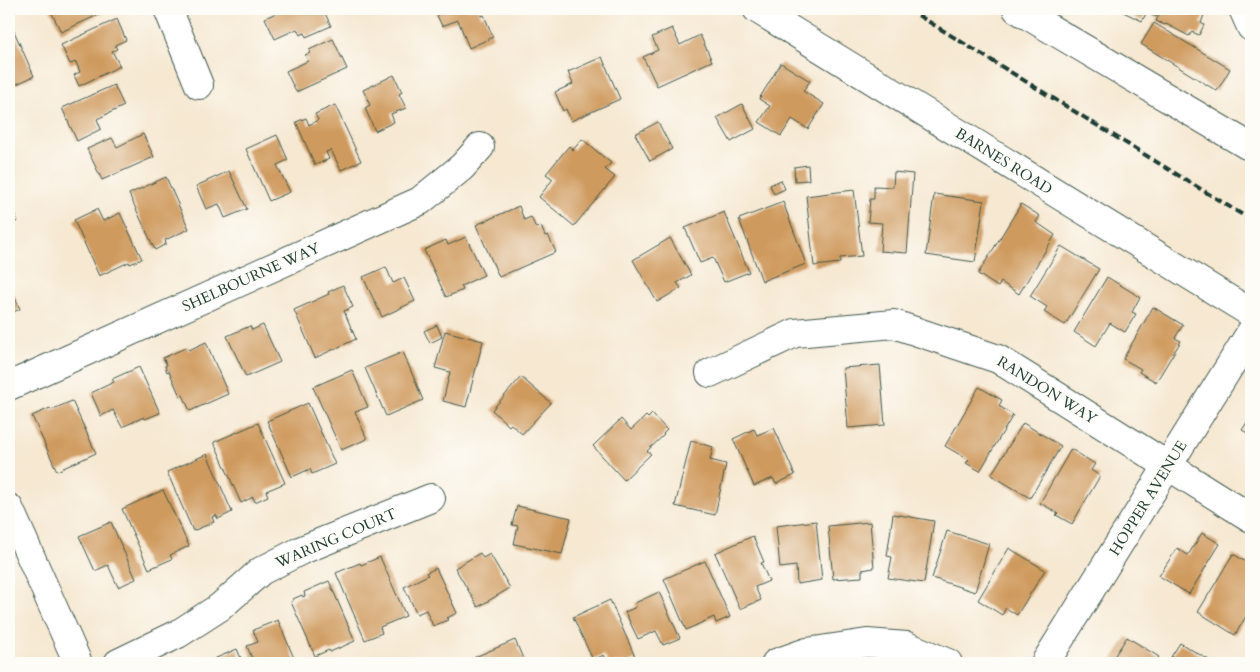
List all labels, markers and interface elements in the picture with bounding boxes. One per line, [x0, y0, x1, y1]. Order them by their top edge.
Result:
street label: BARNES ROAD [952, 123, 1056, 199]
street label: SHELBOURNE WAY [179, 237, 324, 316]
street label: RANDON WAY [993, 351, 1101, 429]
street label: HOPPER AVENUE [1104, 437, 1192, 559]
street label: WARING COURT [272, 503, 400, 573]

